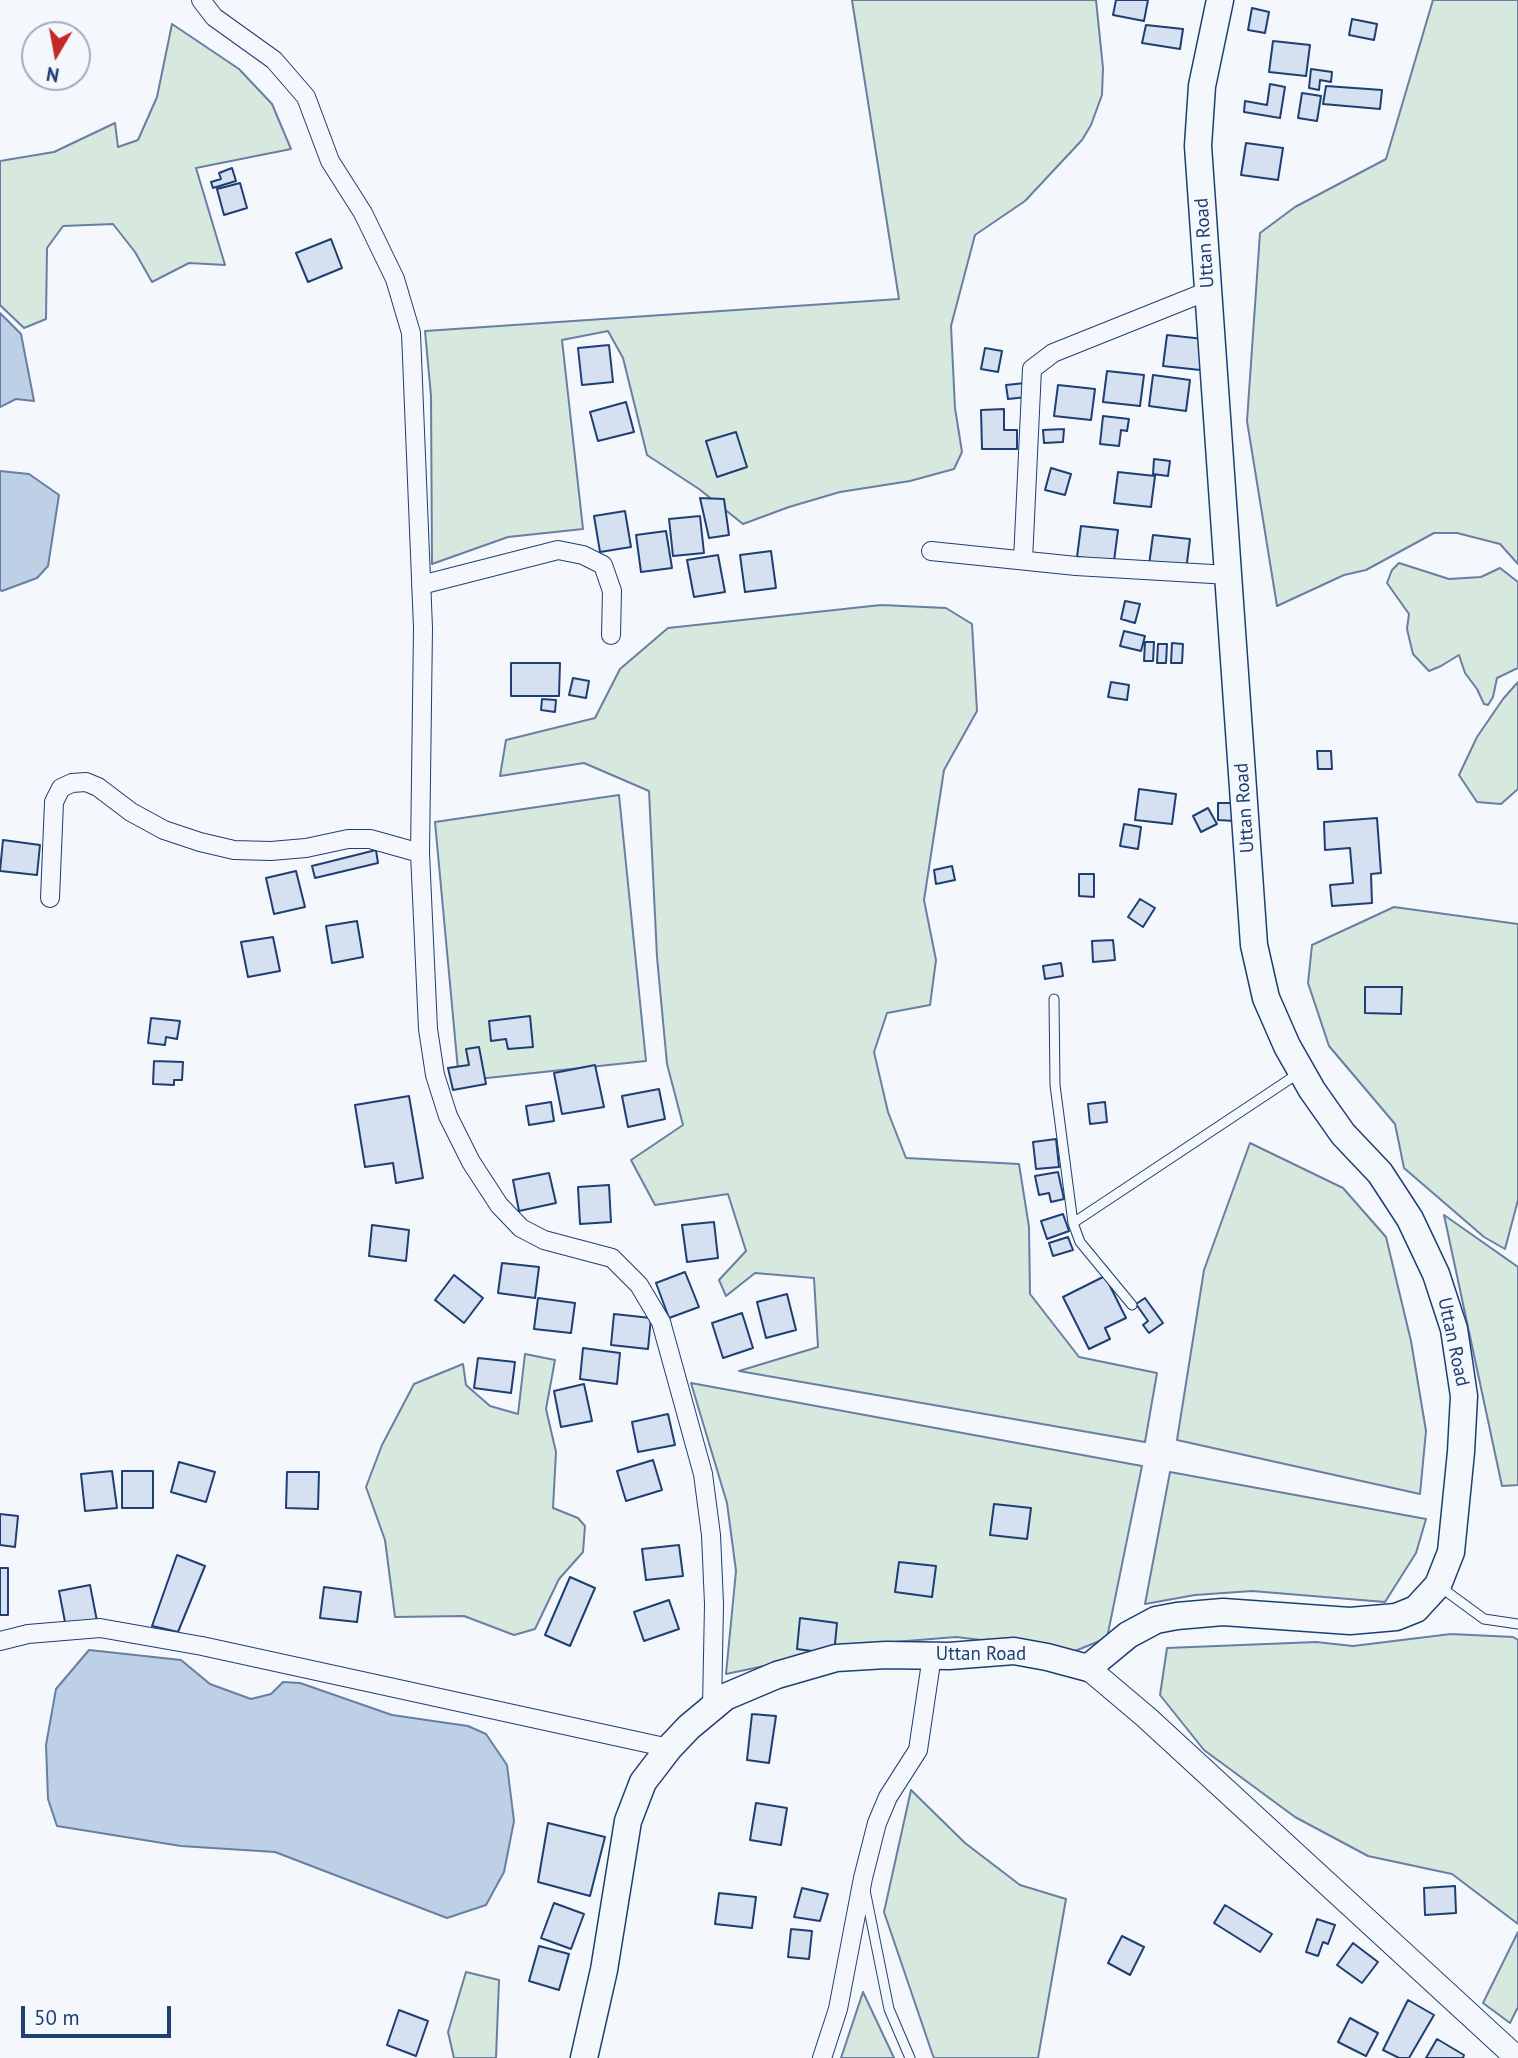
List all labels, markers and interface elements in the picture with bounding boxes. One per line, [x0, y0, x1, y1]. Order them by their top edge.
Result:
north arrow [21, 21, 91, 91]
text: N [44, 62, 61, 88]
street label: Uttan Road [1190, 197, 1220, 289]
street label: Uttan Road [1230, 762, 1260, 854]
street label: Uttan Road [1432, 1295, 1474, 1389]
street label: Uttan Road [936, 1644, 1026, 1666]
scale bar [24, 1992, 175, 2036]
text: 50 m [34, 2004, 80, 2031]

